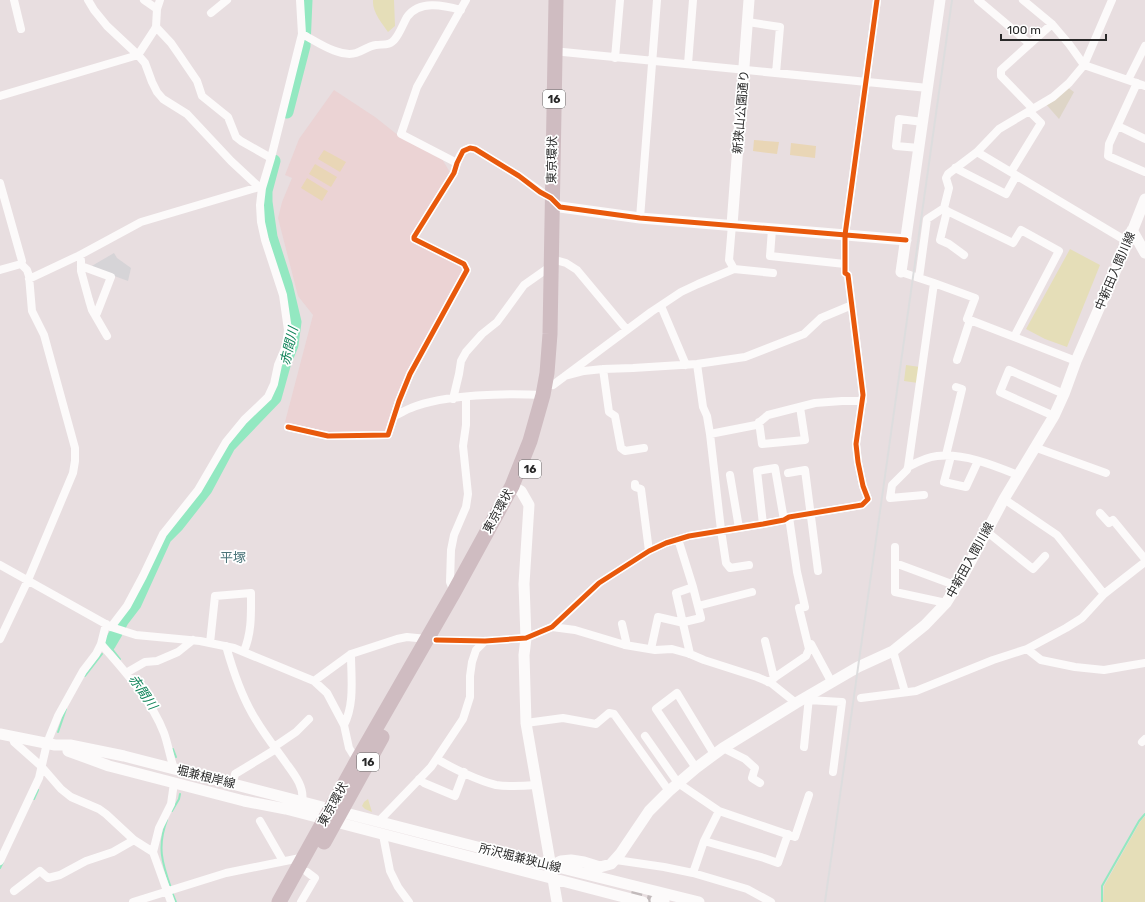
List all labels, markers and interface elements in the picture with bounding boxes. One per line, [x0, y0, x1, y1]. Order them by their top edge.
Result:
scale bar [1001, 16, 1106, 42]
text: 100 m [1007, 23, 1041, 37]
street label: 新狭山公園通り [730, 70, 752, 154]
road number: 16 [543, 90, 565, 108]
street label: 東京環状 [545, 136, 559, 184]
street label: 中新田入間川線 [1092, 230, 1138, 312]
water label: 赤間川 [277, 323, 301, 367]
road number: 16 [519, 460, 541, 478]
street label: 東京環状 [480, 487, 516, 535]
street label: 中新田入間川線 [944, 520, 996, 600]
district label: 平塚 [220, 550, 246, 565]
water label: 赤間川 [126, 672, 161, 714]
road number: 16 [357, 753, 379, 771]
street label: 堀兼根岸線 [175, 763, 237, 791]
street label: 東京環状 [315, 780, 351, 828]
street label: 所沢堀兼狭山線 [478, 841, 562, 875]

